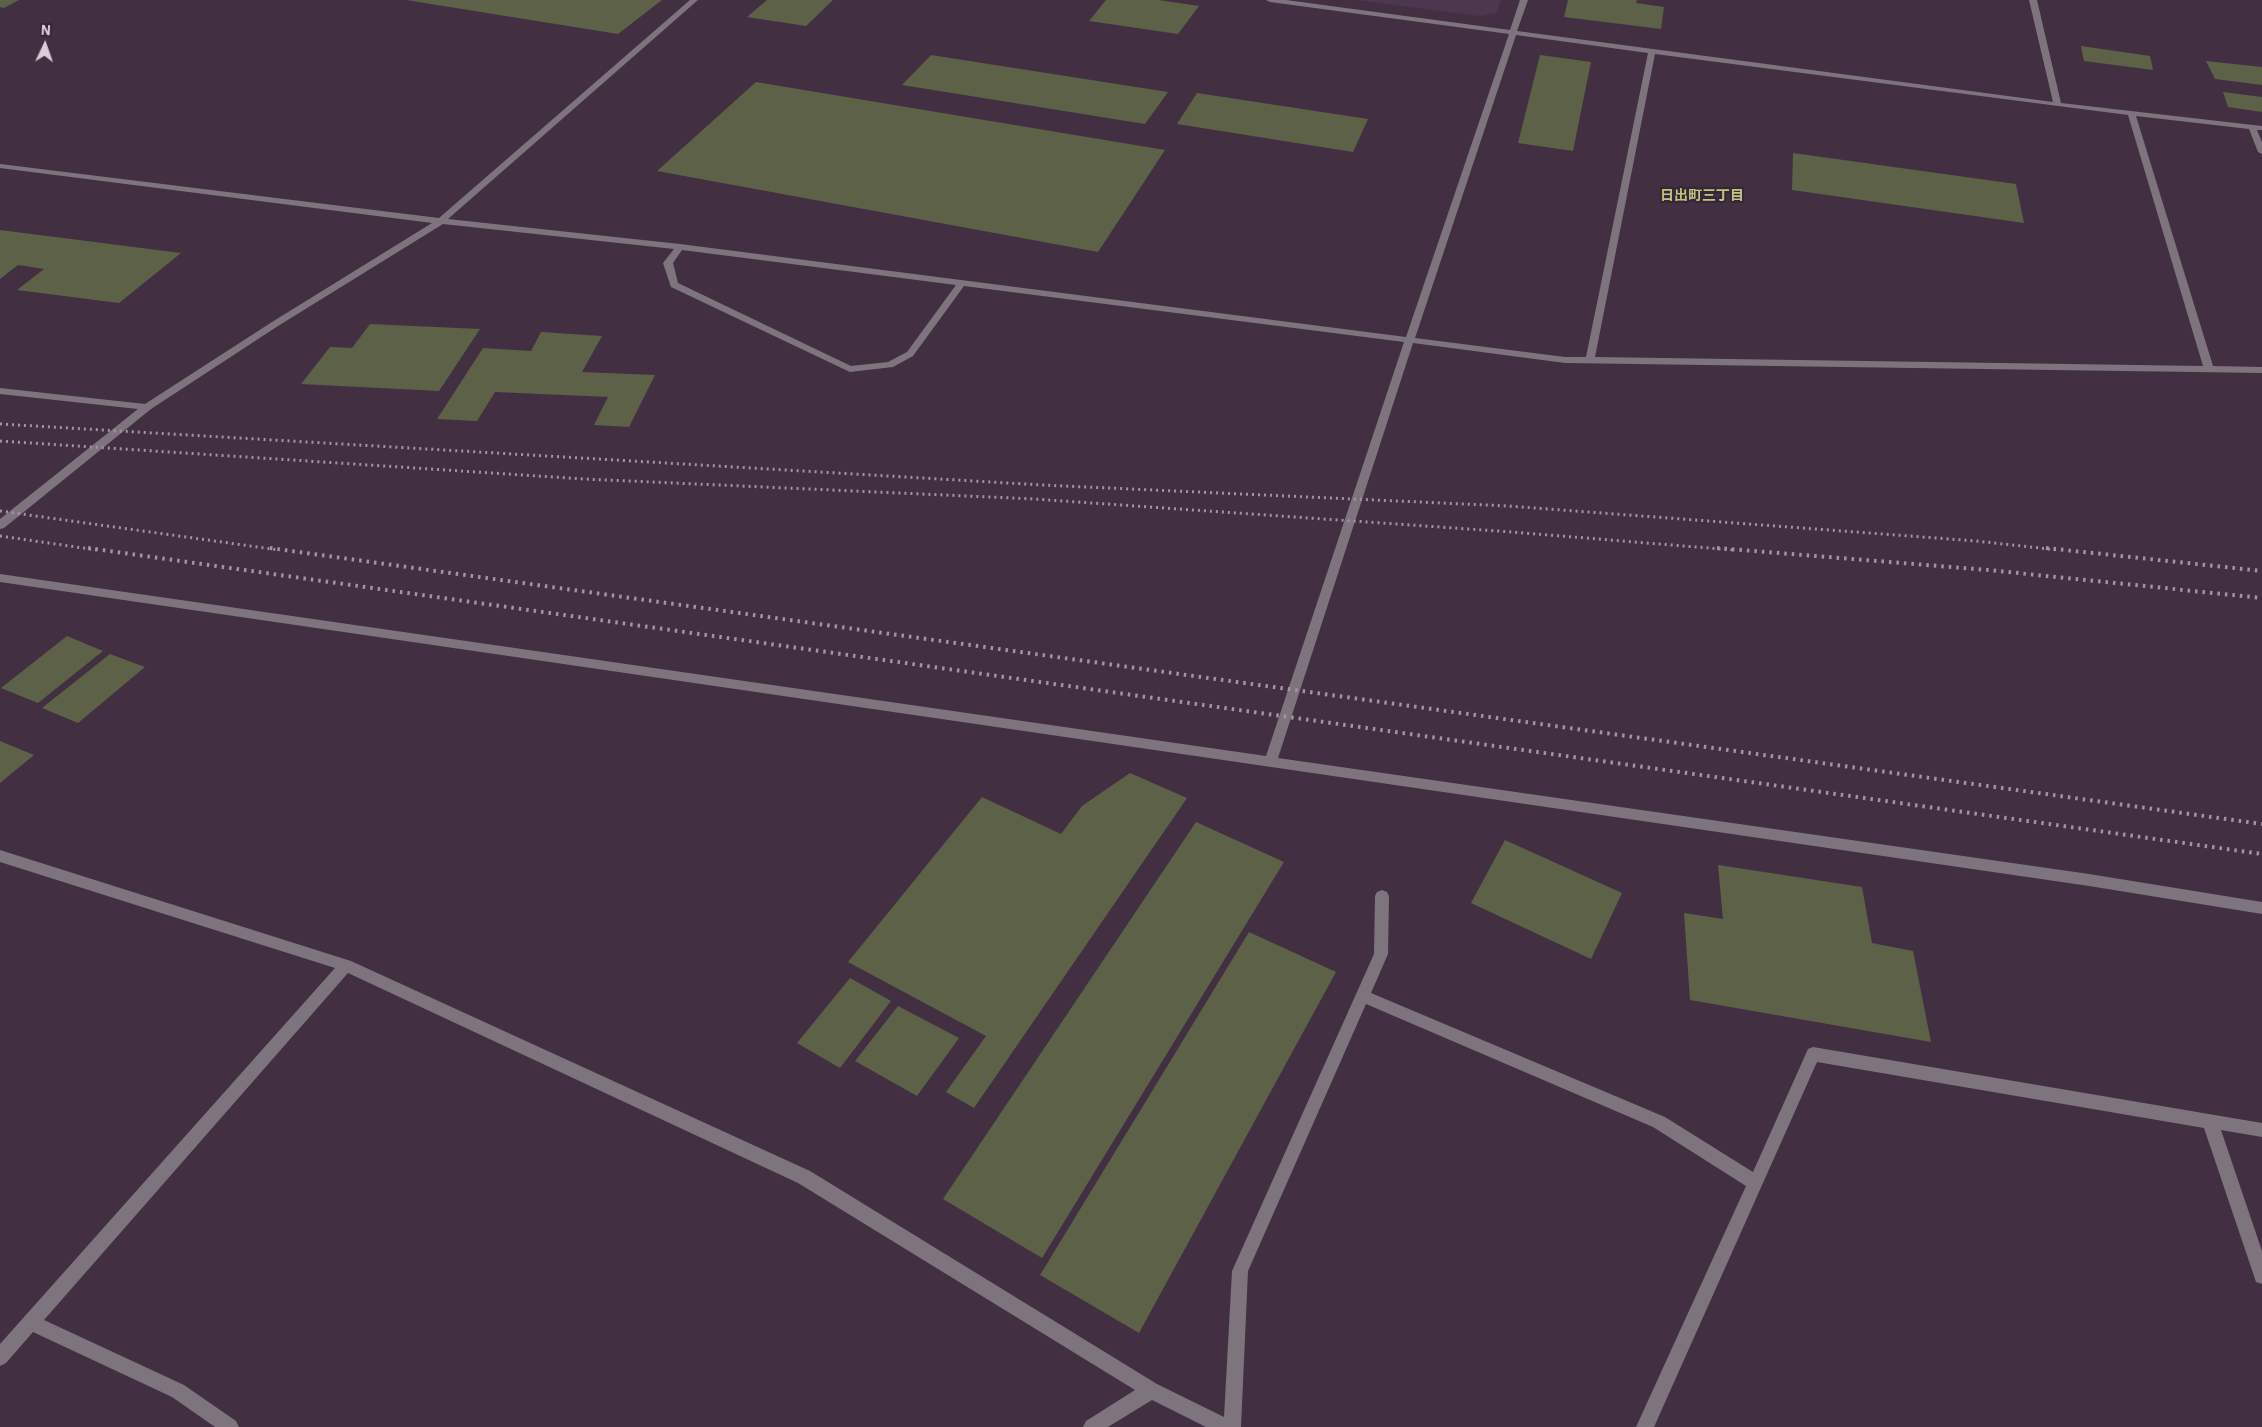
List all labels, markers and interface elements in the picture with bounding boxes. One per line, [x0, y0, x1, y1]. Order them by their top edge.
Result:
north arrow [20, 20, 70, 70]
text: N [40, 21, 51, 39]
district label: 日出町三丁目 [1660, 188, 1744, 204]

